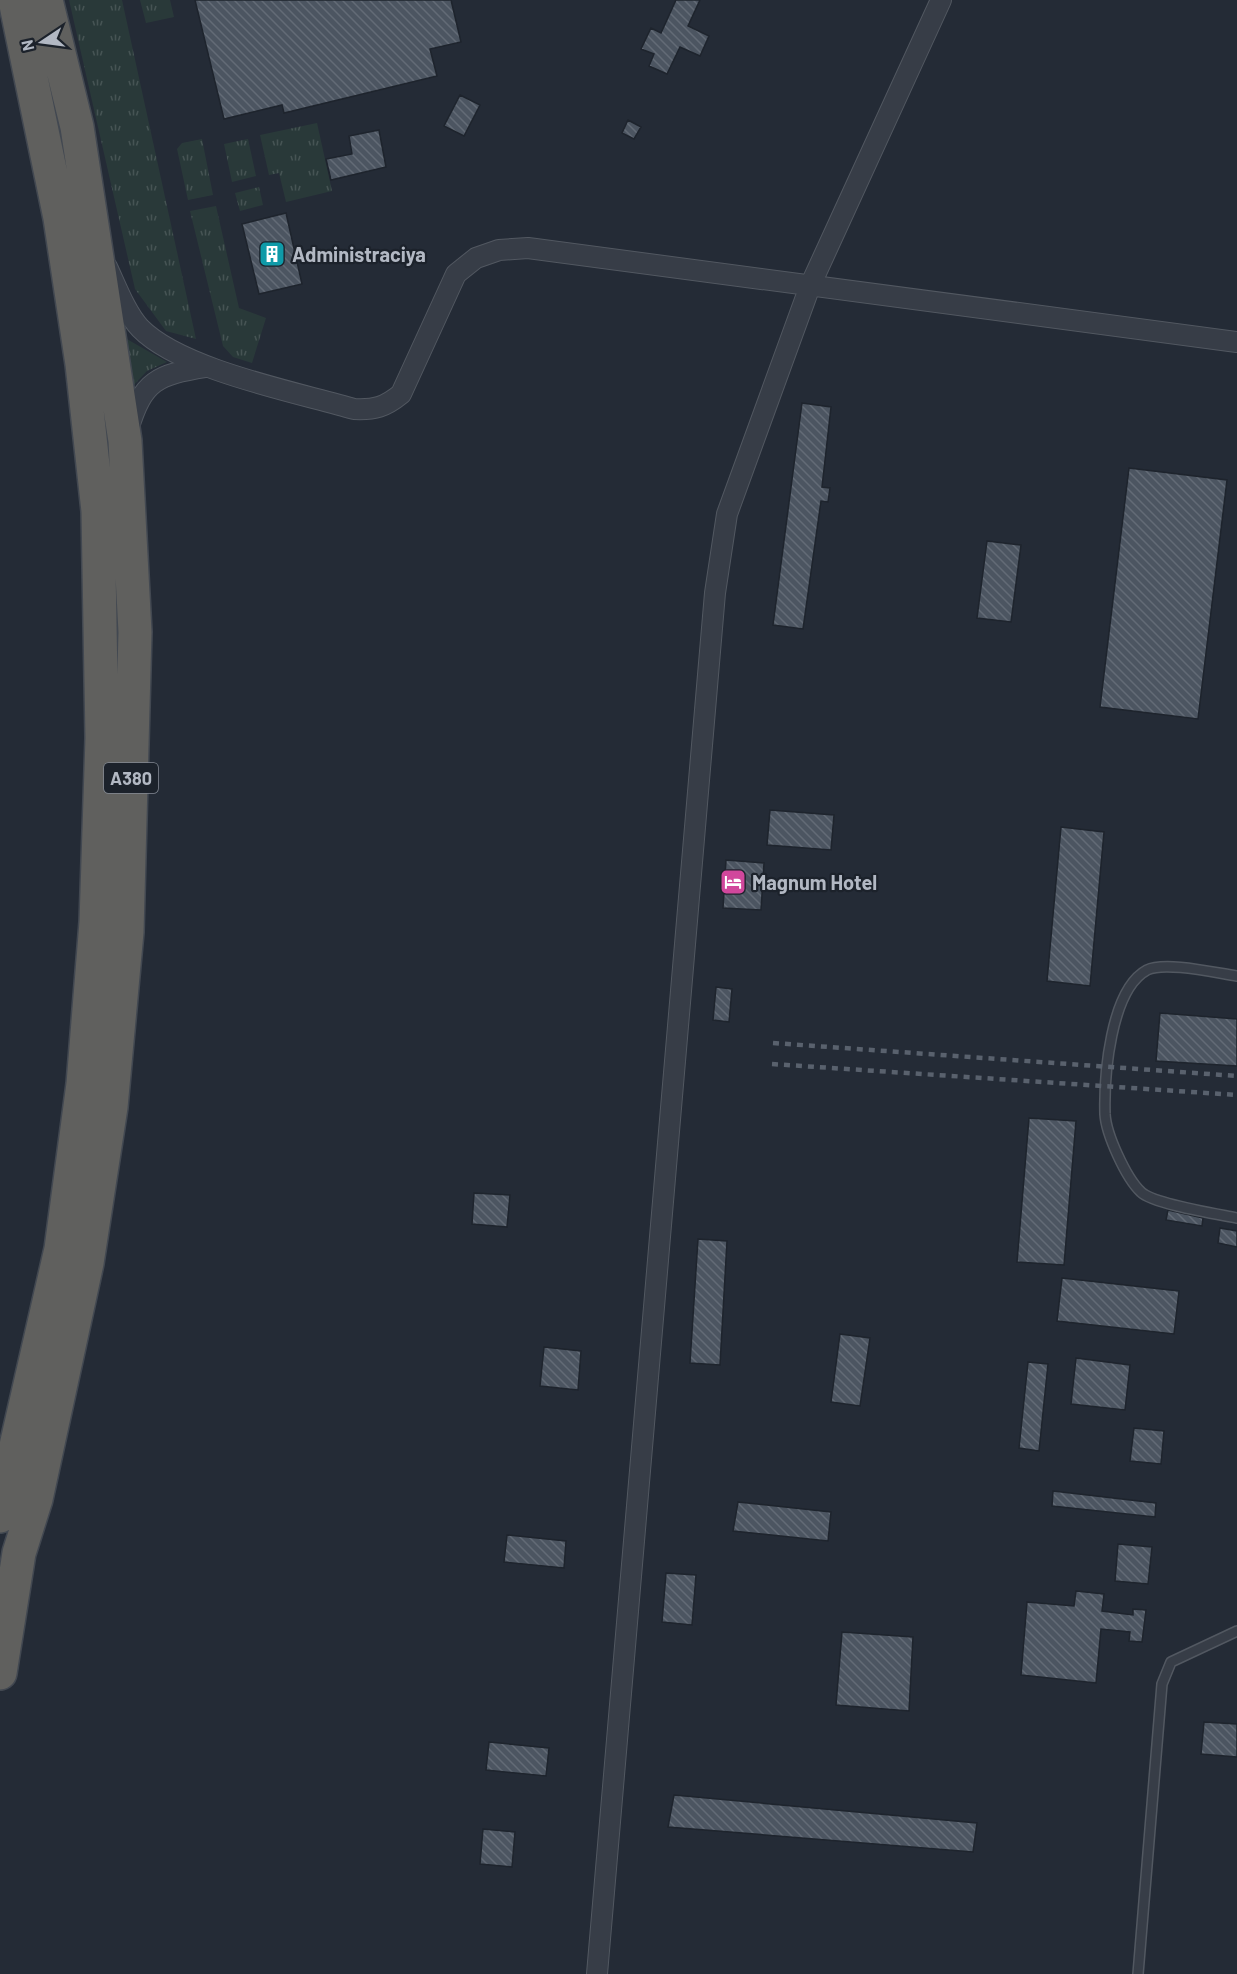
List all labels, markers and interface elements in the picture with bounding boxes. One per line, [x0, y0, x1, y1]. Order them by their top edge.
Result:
north arrow [12, 12, 72, 72]
text: N [16, 38, 37, 53]
building icon: Administraciya [257, 239, 287, 269]
place label: Administraciya [292, 242, 426, 266]
road number: A380 [104, 763, 158, 793]
hotel icon: Magnum Hotel [718, 867, 748, 897]
place label: Magnum Hotel [752, 870, 877, 894]

